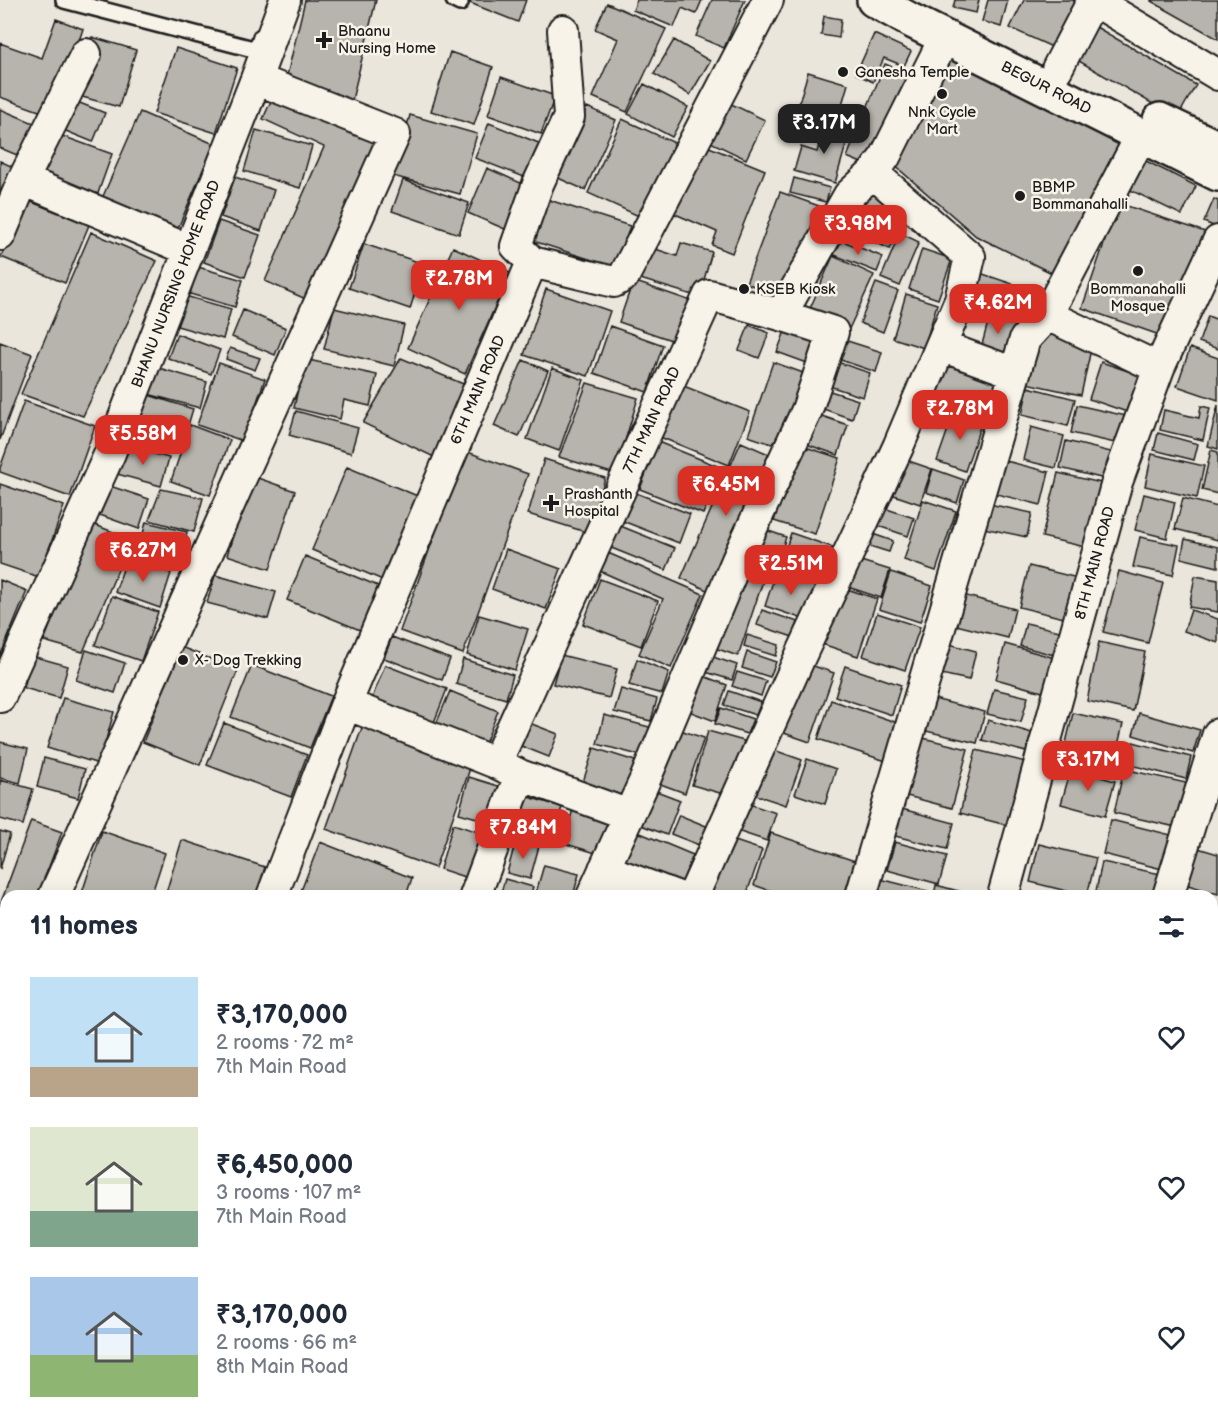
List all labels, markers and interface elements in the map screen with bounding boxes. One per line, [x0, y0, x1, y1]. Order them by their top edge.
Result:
place label: Bhaanu Nursing Home [338, 22, 436, 58]
marker: Bhaanu Nursing Home [315, 31, 333, 49]
street label: BEGUR ROAD [998, 57, 1094, 119]
place label: Ganesha Temple [855, 63, 970, 82]
marker: Ganesha Temple [836, 65, 850, 79]
marker: Nnk Cycle Mart [935, 87, 949, 101]
place label: Nnk Cycle Mart [908, 103, 976, 139]
pin: ₹3.17M [775, 104, 873, 155]
text: ₹3.17M [792, 111, 856, 135]
street label: BHANU NURSING HOME ROAD [128, 177, 224, 391]
place label: BBMP Bommanahalli [1032, 178, 1128, 214]
marker: BBMP Bommanahalli [1013, 189, 1027, 203]
pin: ₹3.98M [809, 205, 907, 256]
text: ₹3.98M [824, 212, 892, 236]
pin: ₹2.78M [410, 260, 508, 311]
marker: Bommanahalli Mosque [1131, 264, 1145, 278]
text: ₹2.78M [425, 267, 493, 291]
place label: KSEB Kiosk [756, 280, 836, 299]
place label: Bommanahalli Mosque [1090, 280, 1186, 316]
marker: KSEB Kiosk [737, 282, 751, 296]
pin: ₹4.62M [949, 284, 1047, 335]
text: ₹4.62M [964, 291, 1032, 315]
street label: 6TH MAIN ROAD [446, 332, 510, 448]
street label: 7TH MAIN ROAD [619, 364, 685, 476]
pin: ₹2.78M [911, 390, 1009, 441]
text: ₹2.78M [926, 397, 994, 421]
pin: ₹5.58M [94, 415, 192, 466]
text: ₹5.58M [109, 422, 177, 446]
pin: ₹6.45M [677, 466, 775, 517]
text: ₹6.45M [692, 473, 760, 497]
place label: Prashanth Hospital [564, 485, 633, 521]
marker: Prashanth Hospital [542, 494, 560, 512]
street label: 8TH MAIN ROAD [1071, 504, 1119, 622]
pin: ₹6.27M [94, 532, 192, 583]
text: ₹6.27M [109, 539, 177, 563]
pin: ₹2.51M [742, 545, 840, 596]
text: ₹2.51M [758, 552, 824, 576]
place label: X- Dog Trekking [194, 651, 302, 670]
marker: X- Dog Trekking [176, 653, 190, 667]
pin: ₹3.17M [1039, 741, 1137, 792]
text: ₹3.17M [1056, 748, 1120, 772]
pin: ₹7.84M [474, 809, 572, 860]
text: ₹7.84M [489, 816, 557, 840]
icon: filters [1155, 910, 1188, 943]
text: 11 homes [30, 911, 138, 942]
text: ₹3,170,000 [216, 1000, 348, 1031]
icon: home [78, 1001, 150, 1073]
icon: heart [1155, 1021, 1188, 1054]
text: 2 rooms · 72 m² [216, 1031, 354, 1055]
text: 7th Main Road [216, 1055, 347, 1079]
text: ₹6,450,000 [216, 1150, 353, 1181]
icon: home [78, 1151, 150, 1223]
icon: heart [1155, 1171, 1188, 1204]
text: 3 rooms · 107 m² [216, 1181, 361, 1205]
text: 7th Main Road [216, 1205, 347, 1229]
text: ₹3,170,000 [216, 1300, 348, 1331]
icon: home [78, 1301, 150, 1373]
icon: heart [1155, 1321, 1188, 1354]
text: 2 rooms · 66 m² [216, 1331, 357, 1355]
text: 8th Main Road [216, 1355, 349, 1379]

